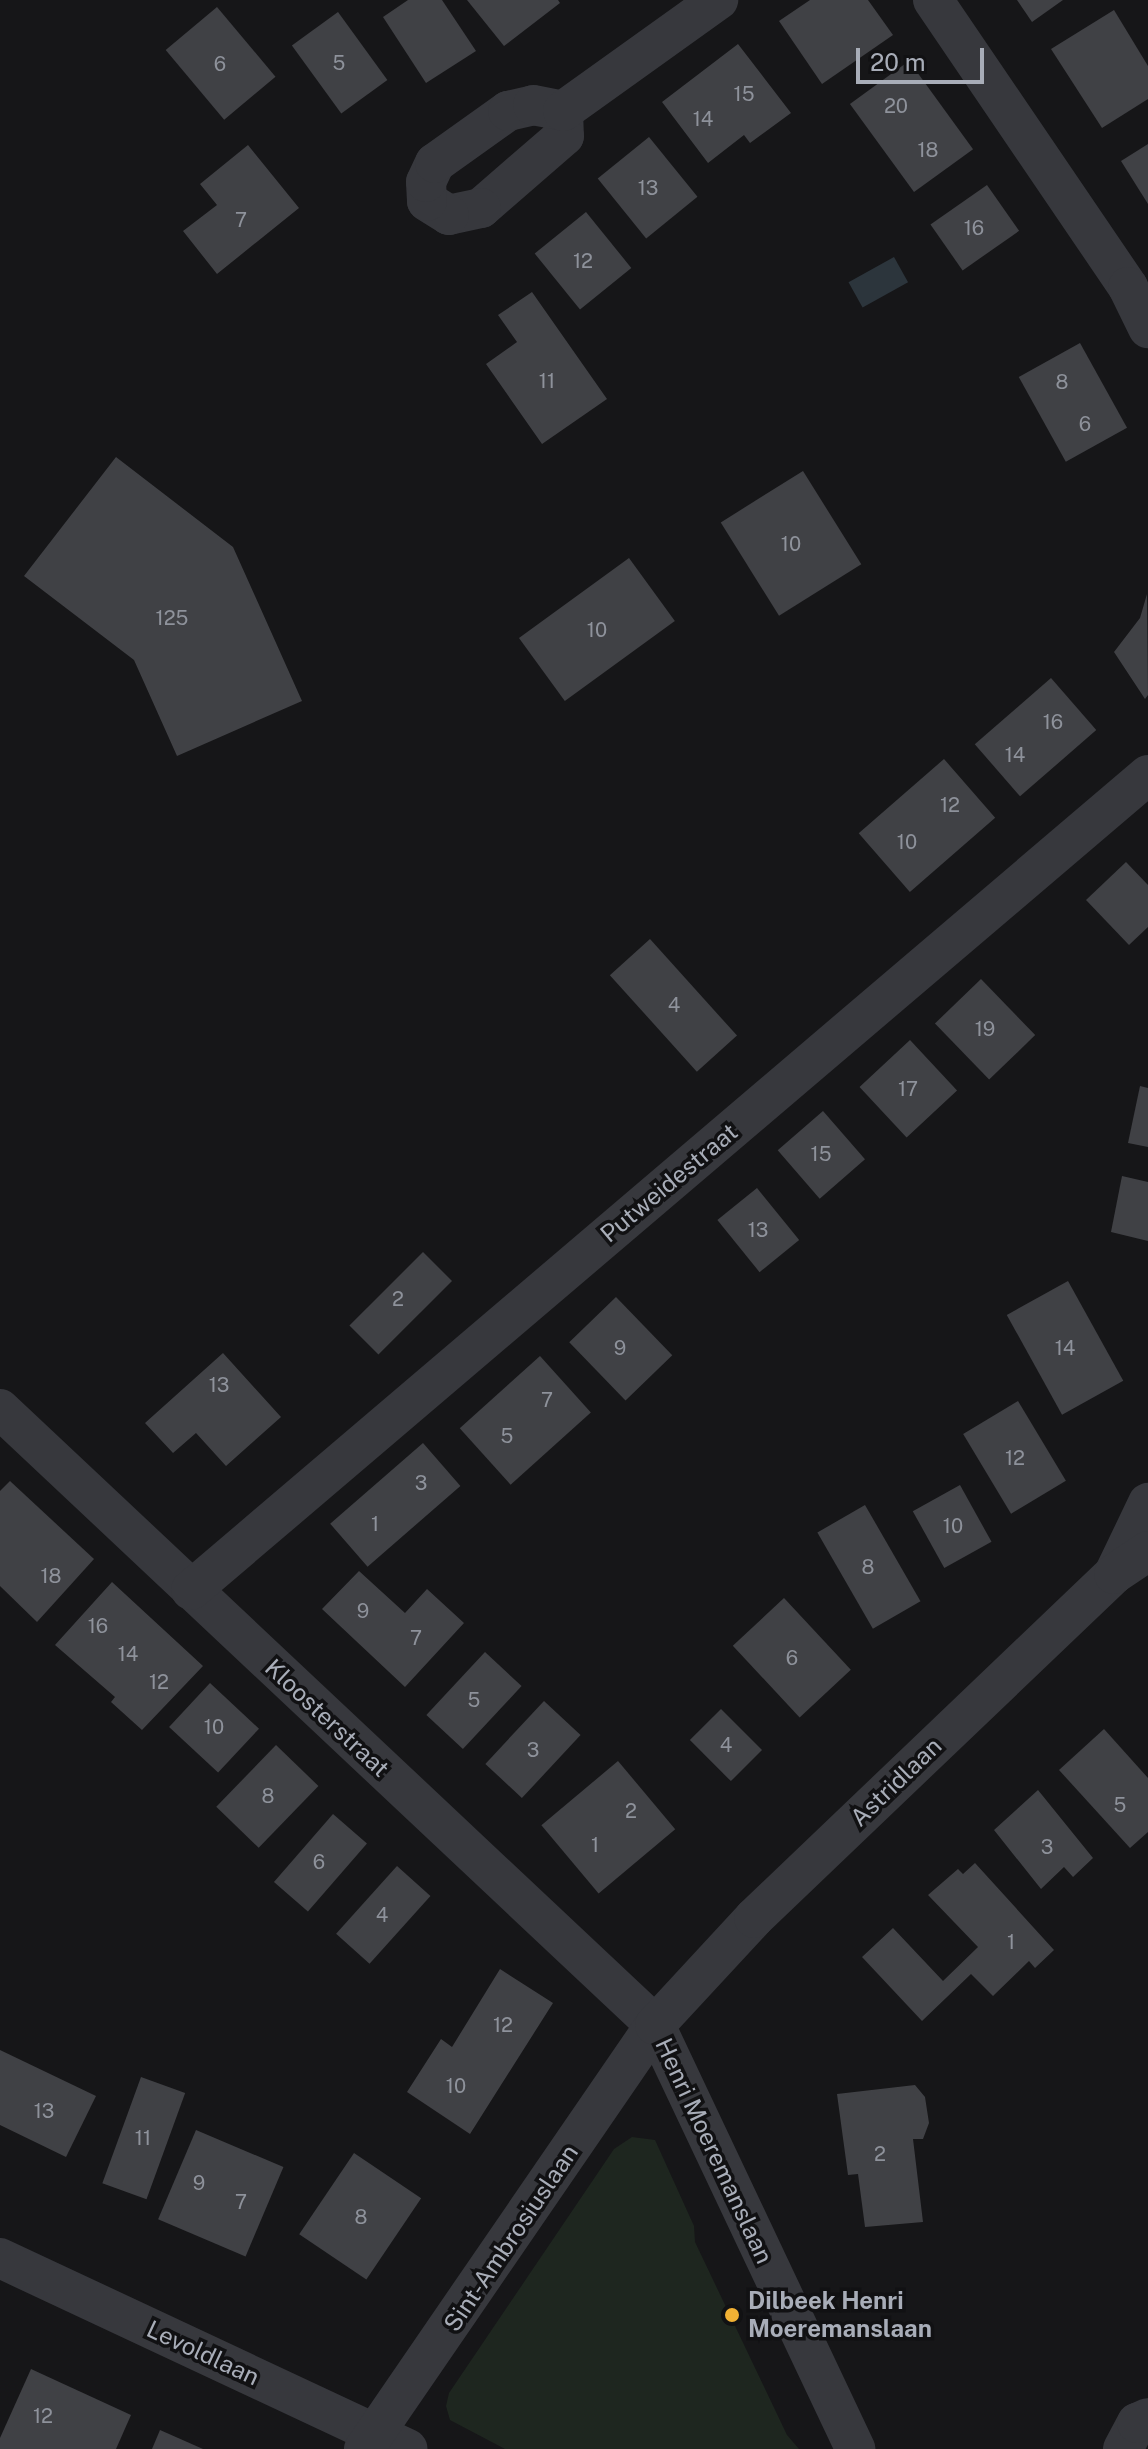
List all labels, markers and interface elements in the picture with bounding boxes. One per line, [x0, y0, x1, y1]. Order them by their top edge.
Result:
scale bar [860, 32, 988, 82]
text: 20 m [870, 48, 926, 76]
house number: 5 [333, 51, 345, 75]
house number: 6 [214, 52, 226, 76]
house number: 15 [734, 82, 754, 106]
house number: 20 [884, 94, 908, 118]
house number: 14 [693, 107, 713, 131]
house number: 18 [917, 138, 939, 162]
house number: 13 [638, 176, 658, 200]
house number: 7 [235, 208, 247, 232]
house number: 16 [964, 216, 984, 240]
house number: 12 [573, 249, 593, 273]
house number: 11 [539, 369, 555, 393]
house number: 8 [1056, 370, 1068, 394]
house number: 6 [1079, 412, 1091, 436]
house number: 10 [781, 532, 801, 556]
house number: 125 [156, 606, 188, 630]
house number: 10 [587, 618, 607, 642]
house number: 16 [1043, 710, 1063, 734]
house number: 14 [1005, 743, 1025, 767]
house number: 12 [940, 793, 960, 817]
house number: 10 [897, 830, 917, 854]
house number: 4 [668, 993, 680, 1017]
house number: 19 [975, 1017, 995, 1041]
house number: 17 [898, 1077, 918, 1101]
street label: Putweidestraat [595, 1117, 743, 1249]
house number: 15 [811, 1142, 831, 1166]
house number: 13 [748, 1218, 768, 1242]
house number: 2 [392, 1287, 404, 1311]
house number: 9 [614, 1336, 626, 1360]
house number: 14 [1055, 1336, 1075, 1360]
house number: 13 [209, 1373, 229, 1397]
house number: 7 [541, 1388, 553, 1412]
house number: 5 [501, 1424, 513, 1448]
house number: 12 [1005, 1446, 1025, 1470]
house number: 3 [415, 1471, 427, 1495]
house number: 1 [371, 1512, 379, 1536]
house number: 10 [943, 1514, 963, 1538]
house number: 8 [862, 1555, 874, 1579]
house number: 18 [40, 1564, 62, 1588]
house number: 9 [357, 1599, 369, 1623]
house number: 16 [88, 1614, 108, 1638]
house number: 7 [410, 1626, 422, 1650]
house number: 14 [118, 1642, 138, 1666]
house number: 6 [786, 1646, 798, 1670]
street label: Kloosterstraat [259, 1653, 395, 1783]
house number: 12 [149, 1670, 169, 1694]
house number: 5 [468, 1688, 480, 1712]
house number: 10 [204, 1715, 224, 1739]
street label: Astridlaan [845, 1732, 947, 1832]
house number: 4 [720, 1733, 732, 1757]
house number: 3 [527, 1738, 539, 1762]
house number: 8 [262, 1784, 274, 1808]
house number: 5 [1114, 1793, 1126, 1817]
house number: 2 [625, 1799, 637, 1823]
house number: 1 [591, 1833, 599, 1857]
house number: 3 [1041, 1835, 1053, 1859]
house number: 6 [313, 1850, 325, 1874]
house number: 4 [376, 1903, 388, 1927]
house number: 1 [1007, 1930, 1015, 1954]
house number: 12 [493, 2013, 513, 2037]
street label: Henri Moeremanslaan [649, 2034, 779, 2268]
house number: 10 [446, 2074, 466, 2098]
house number: 13 [34, 2099, 54, 2123]
house number: 11 [135, 2126, 151, 2150]
street label: Sint-Ambrosiuslaan [438, 2139, 584, 2337]
house number: 2 [874, 2142, 886, 2166]
house number: 9 [193, 2171, 205, 2195]
house number: 7 [235, 2190, 247, 2214]
house number: 8 [355, 2205, 367, 2229]
place label: Dilbeek Henri Moeremanslaan [748, 2287, 932, 2343]
marker: Dilbeek Henri Moeremanslaan [723, 2306, 741, 2324]
street label: Levoldlaan [142, 2314, 264, 2392]
house number: 12 [33, 2404, 53, 2428]

